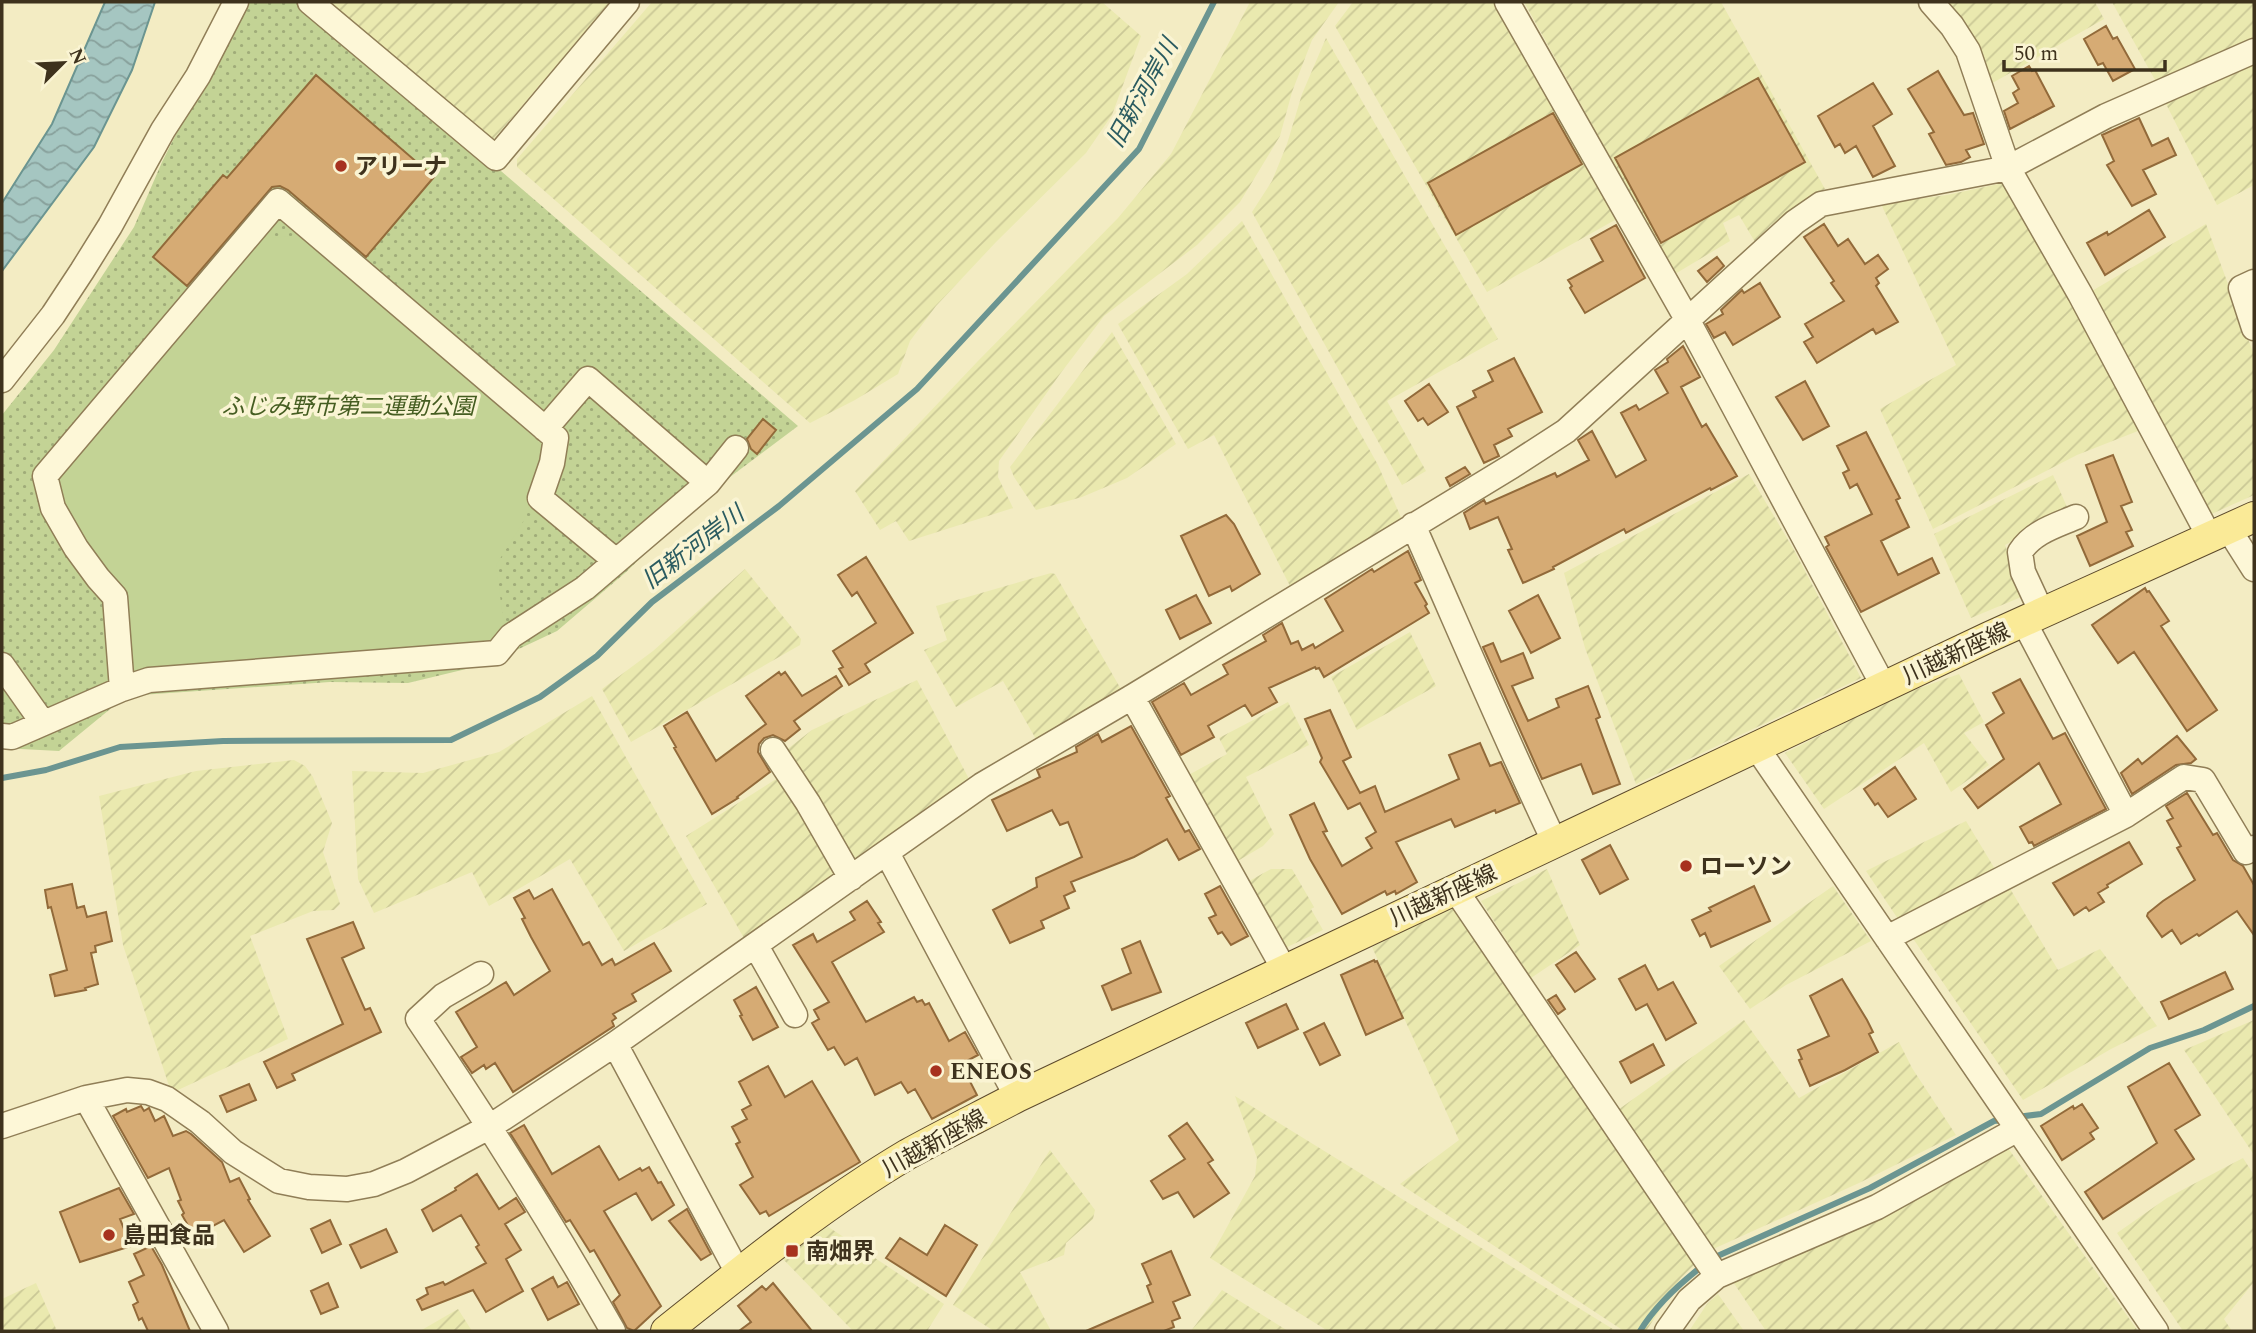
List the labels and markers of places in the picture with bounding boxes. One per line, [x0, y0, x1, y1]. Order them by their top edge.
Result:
place label: アリーナ [355, 150, 447, 185]
marker: アリーナ [333, 158, 349, 174]
place label: ローソン [1700, 850, 1792, 885]
marker: ローソン [1678, 858, 1694, 874]
place label: ENEOS [950, 1055, 1032, 1090]
marker: ENEOS [928, 1063, 944, 1079]
place label: 島田食品 [123, 1219, 215, 1254]
marker: 島田食品 [101, 1227, 117, 1243]
place label: 南畑界 [806, 1235, 875, 1270]
marker: 南畑界 [784, 1243, 800, 1259]

